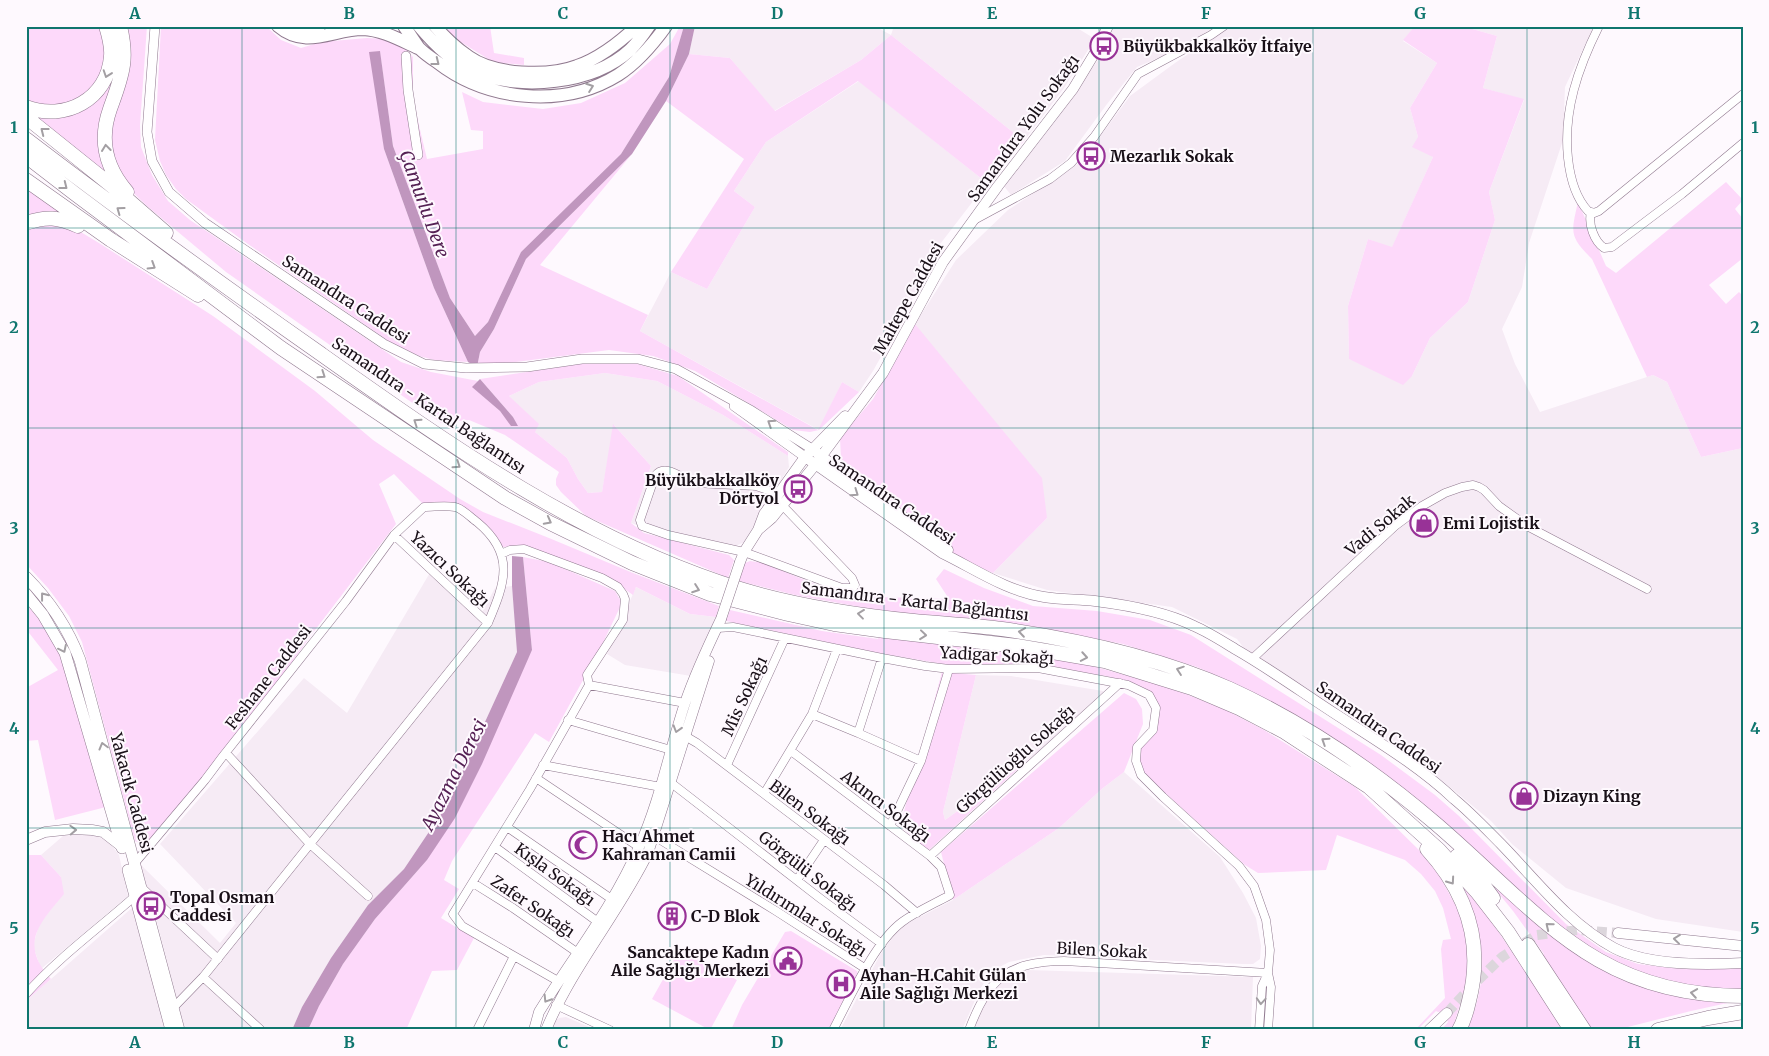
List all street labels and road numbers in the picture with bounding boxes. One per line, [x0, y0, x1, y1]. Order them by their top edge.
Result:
street label: Samandıra Yolu Sokağı [963, 50, 1083, 206]
street label: Maltepe Caddesi [869, 238, 947, 358]
street label: Samandıra Caddesi [279, 250, 413, 348]
street label: Samandıra - Kartal Bağlantısı [328, 333, 530, 477]
street label: Samandıra Caddesi [825, 449, 959, 549]
street label: Vadi Sokak [1340, 490, 1420, 561]
street label: Yazıcı Sokağı [405, 526, 494, 611]
street label: Samandıra - Kartal Bağlantısı [800, 577, 1030, 625]
street label: Feshane Caddesi [221, 621, 315, 733]
street label: Yadigar Sokağı [938, 642, 1055, 668]
street label: Mis Sokağı [717, 653, 771, 739]
street label: Samandıra Caddesi [1313, 676, 1445, 778]
street label: Görgülüoğlu Sokağı [951, 700, 1079, 818]
street label: Yakacık Caddesi [106, 730, 158, 855]
street label: Akıncı Sokağı [836, 765, 935, 846]
street label: Bilen Sokağı [766, 775, 854, 849]
street label: Görgülü Sokağı [755, 826, 861, 916]
street label: Kışla Sokağı [511, 838, 599, 910]
street label: Yıldırımlar Sokağı [741, 869, 871, 961]
street label: Zafer Sokağı [487, 871, 579, 941]
street label: Bilen Sokak [1056, 938, 1149, 962]

